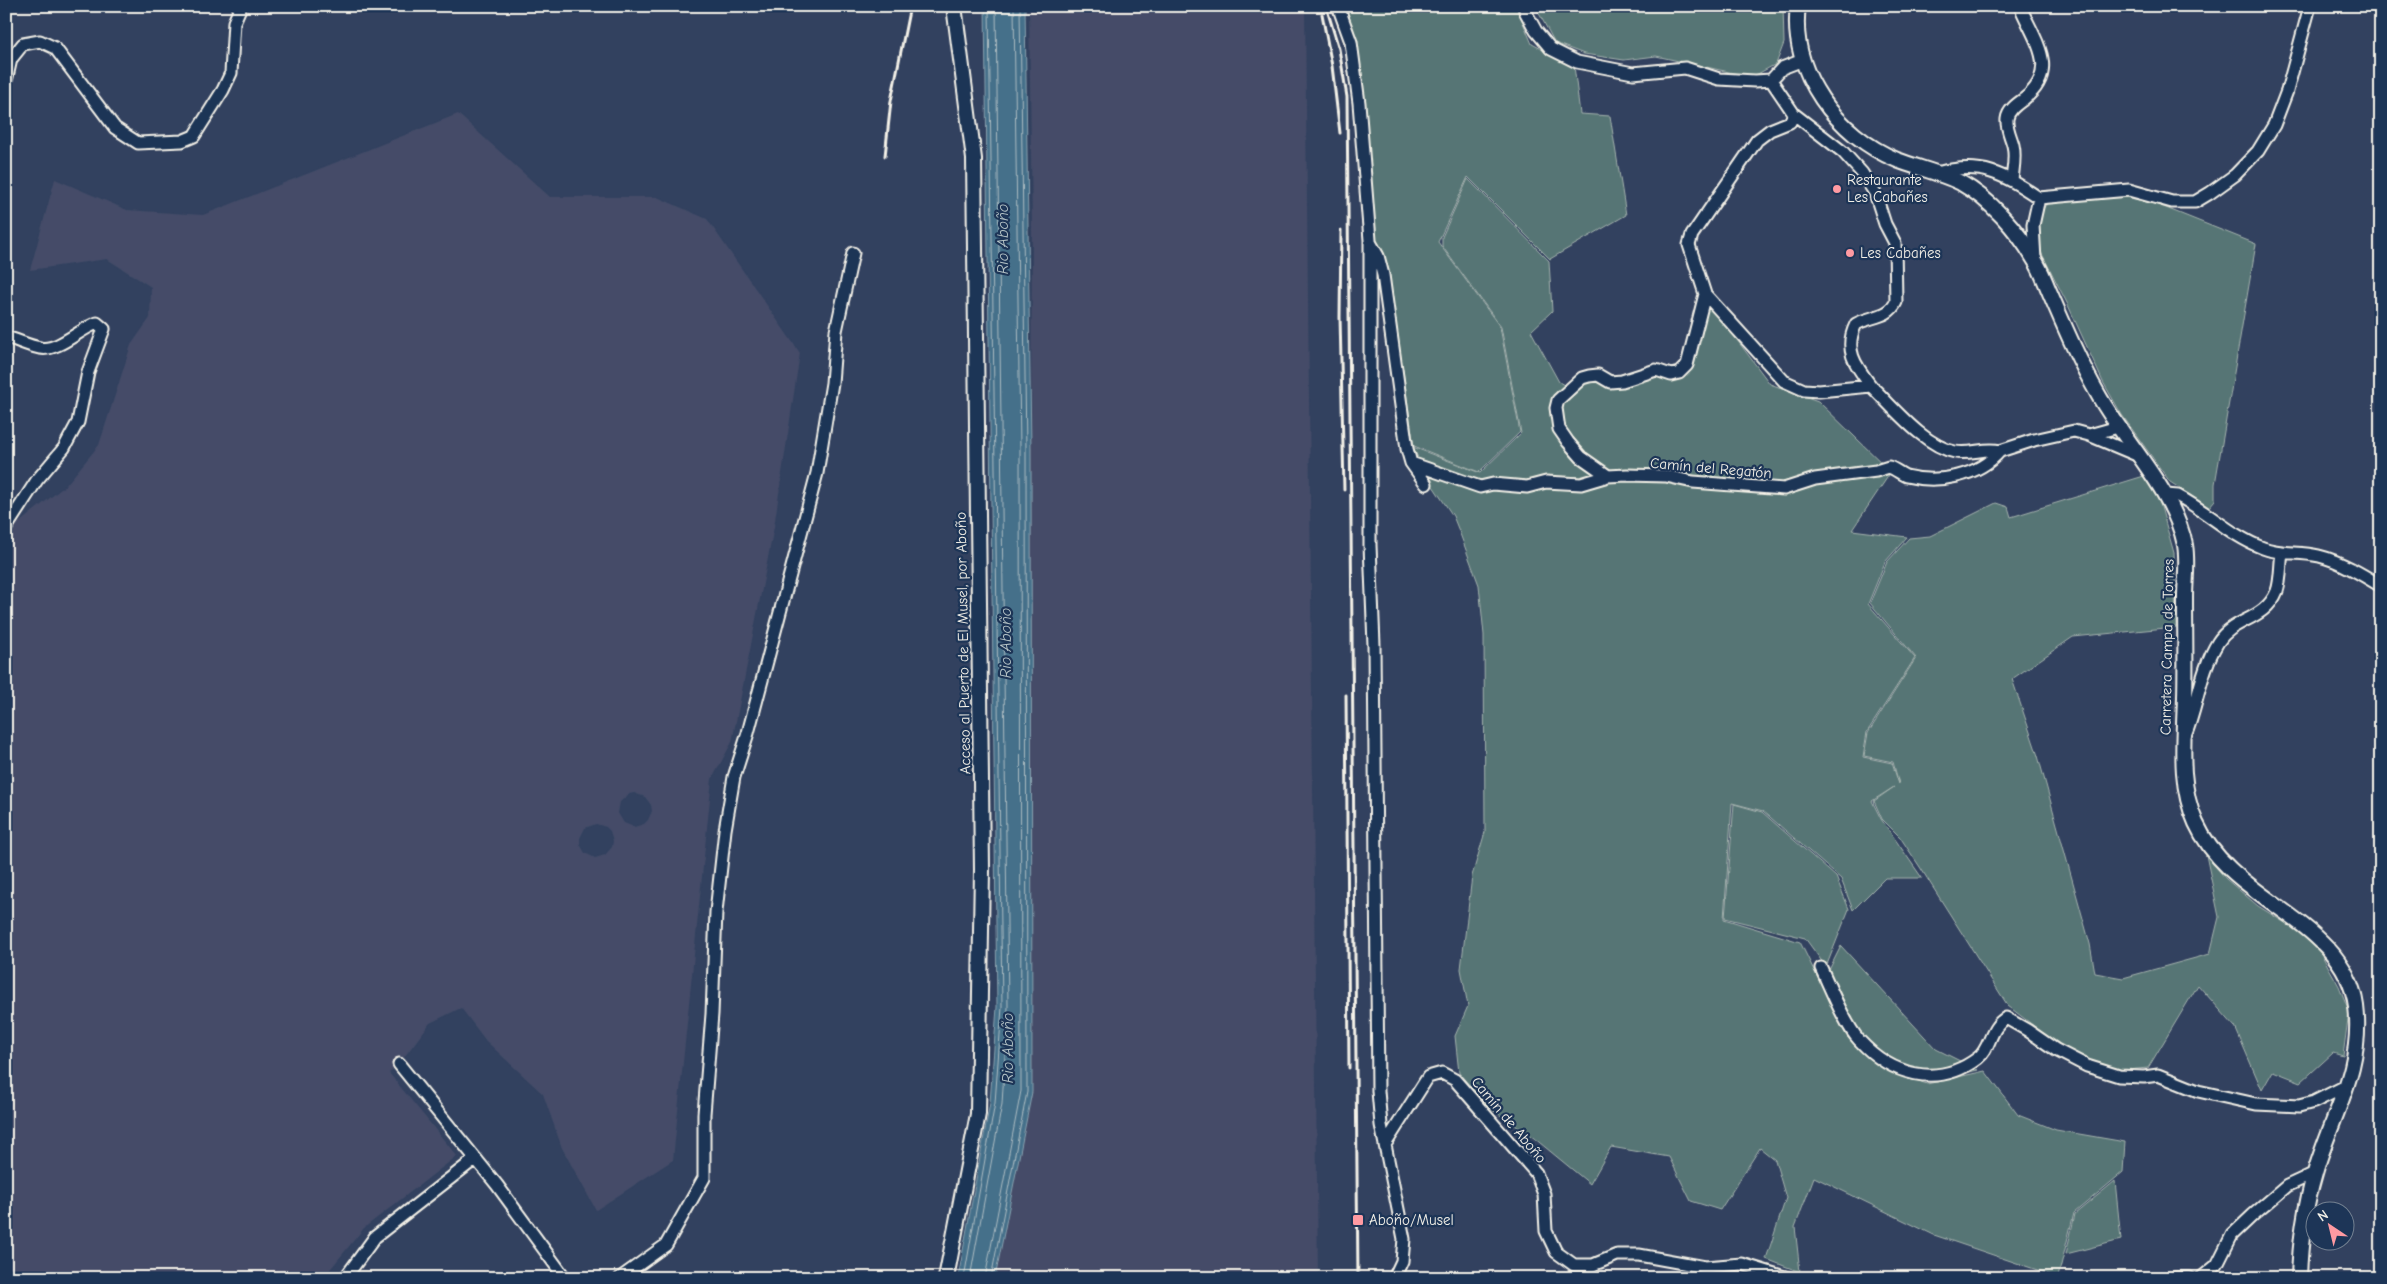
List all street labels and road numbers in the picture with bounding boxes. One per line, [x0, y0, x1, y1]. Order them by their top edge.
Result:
street label: Camín del Regatón [1649, 454, 1773, 482]
street label: Acceso al Puerto de El Musel, por Aboño [952, 512, 974, 774]
street label: Carretera Campa de Torres [2156, 559, 2178, 735]
street label: Camín de Aboño [1468, 1073, 1550, 1167]

